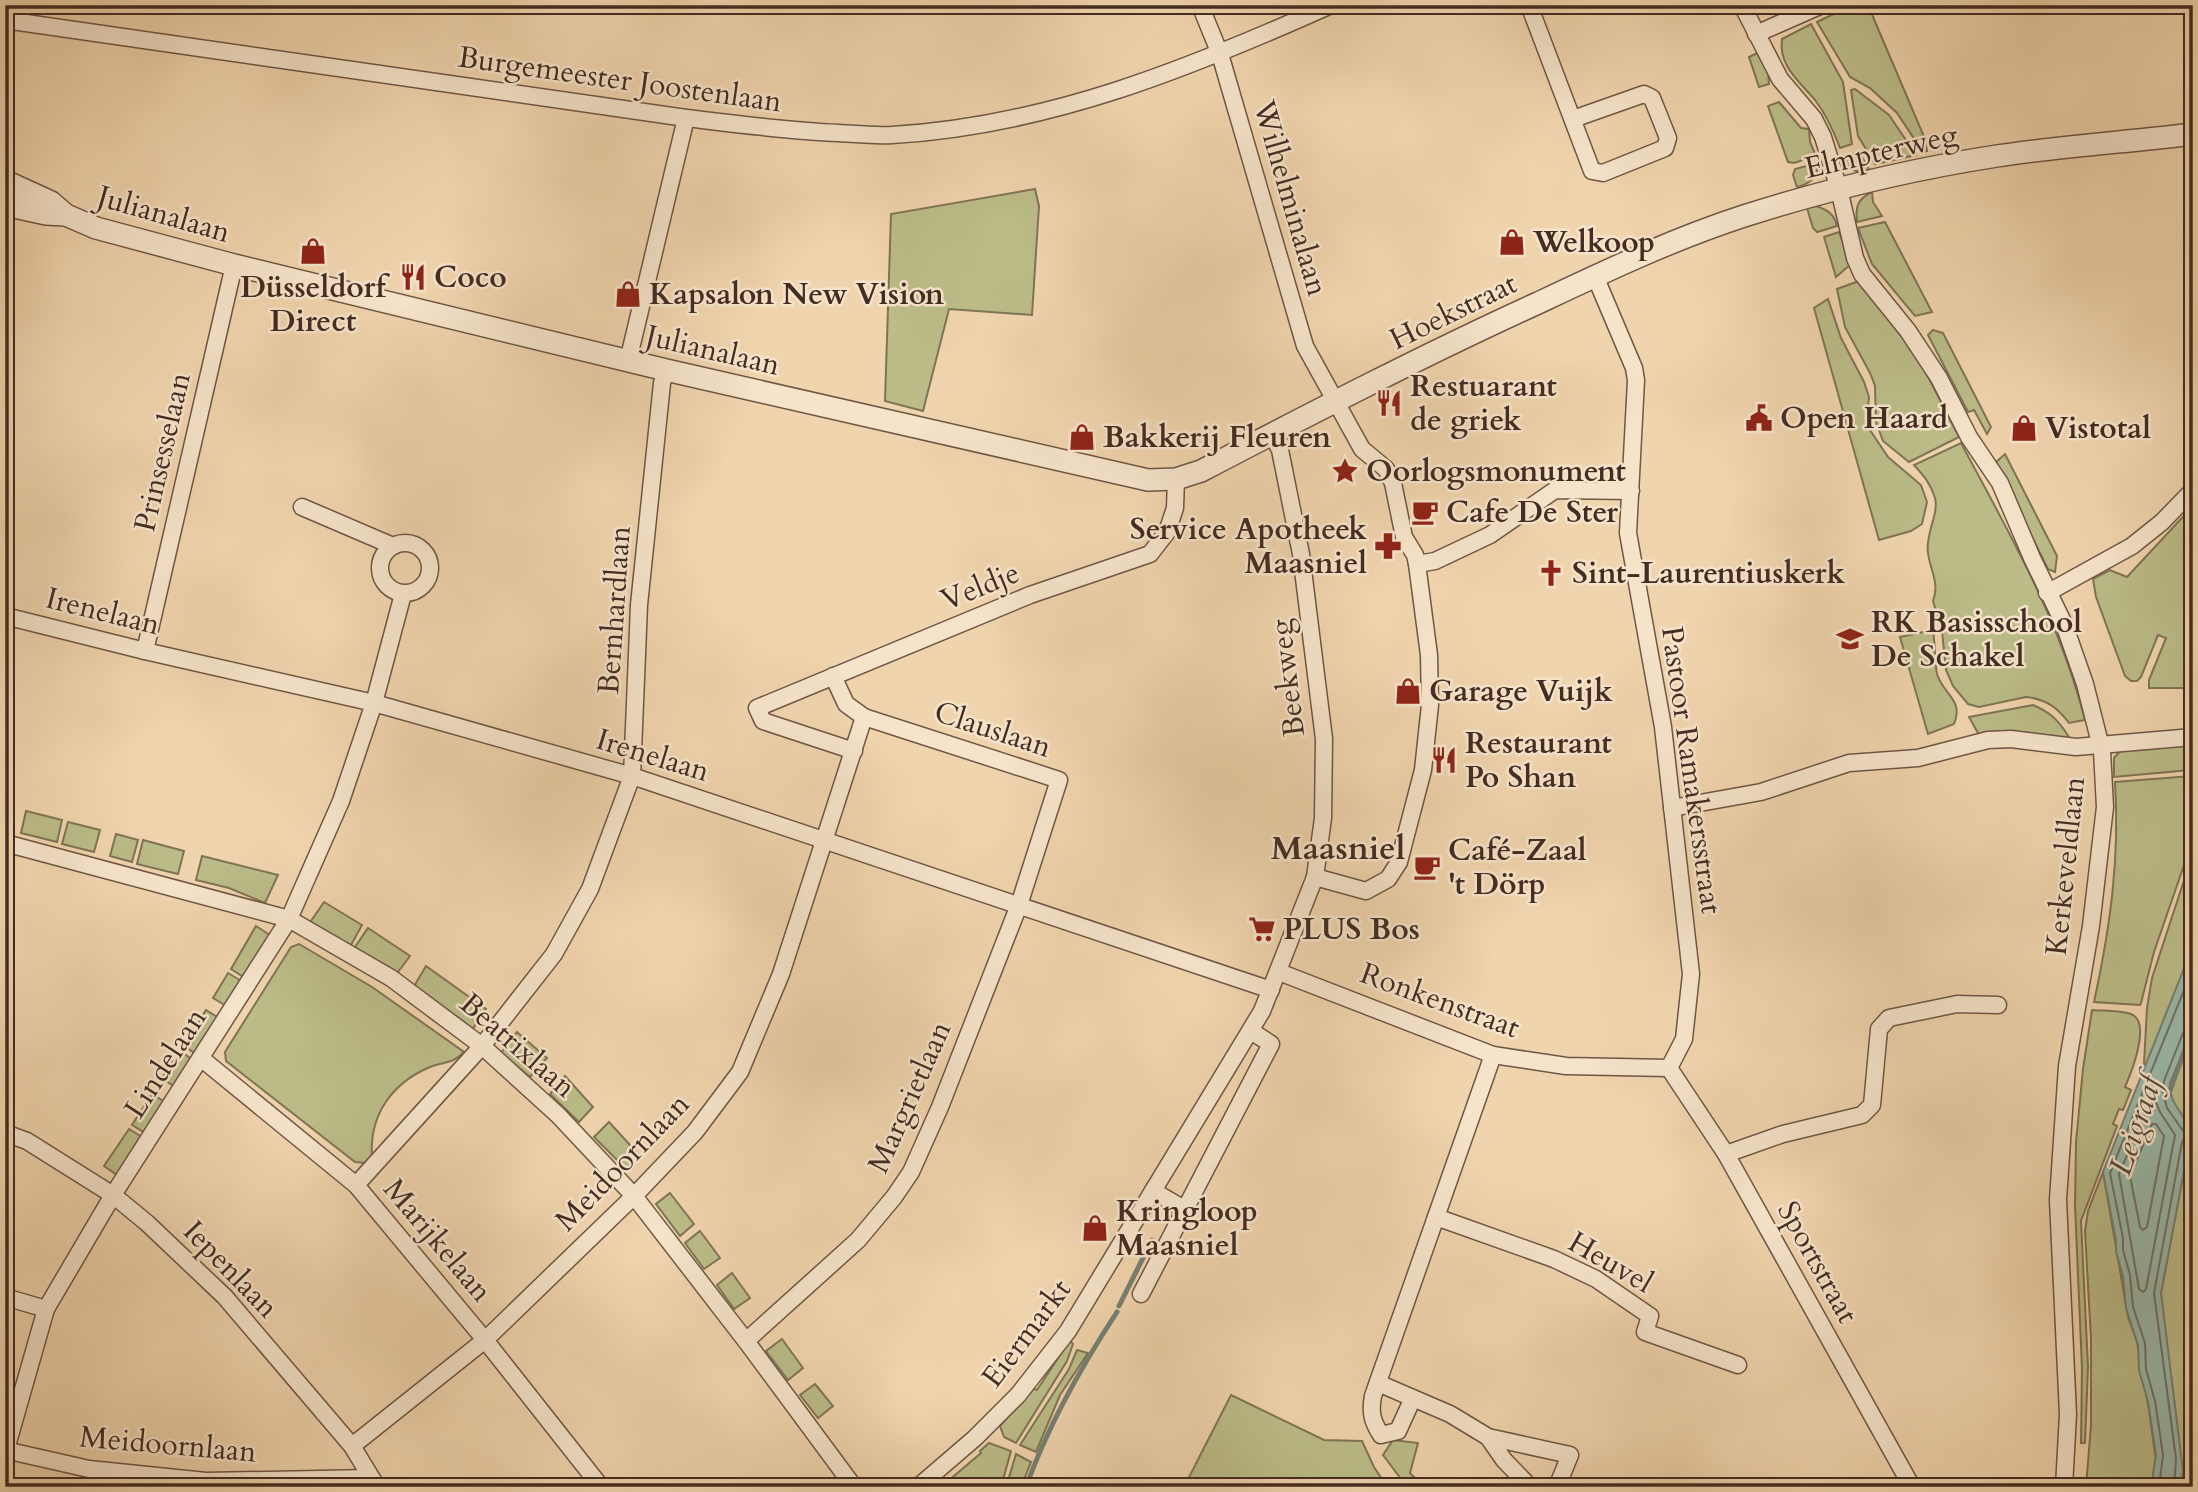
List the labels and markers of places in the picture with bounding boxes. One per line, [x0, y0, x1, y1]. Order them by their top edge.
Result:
place label: Welkoop [1532, 222, 1655, 263]
shop icon: Welkoop [1497, 227, 1527, 257]
shop icon: Düsseldorf Direct [298, 236, 328, 266]
place label: Coco [434, 257, 507, 298]
restaurant icon: Coco [398, 262, 428, 292]
place label: Düsseldorf Direct [240, 267, 391, 342]
place label: Kapsalon New Vision [649, 274, 944, 315]
shop icon: Kapsalon New Vision [613, 279, 643, 309]
place label: Restuarant de griek [1410, 366, 1557, 441]
restaurant icon: Restuarant de griek [1374, 388, 1404, 418]
place label: Open Haard [1780, 398, 1948, 439]
public building icon: Open Haard [1744, 403, 1774, 433]
place label: Vistotal [2045, 408, 2151, 449]
shop icon: Vistotal [2009, 413, 2039, 443]
place label: Bakkerij Fleuren [1103, 417, 1331, 458]
shop icon: Bakkerij Fleuren [1067, 422, 1097, 452]
place label: Oorlogsmonument [1366, 451, 1626, 492]
place icon: Oorlogsmonument [1330, 456, 1360, 486]
place label: Cafe De Ster [1446, 492, 1619, 533]
cafe icon: Cafe De Ster [1410, 497, 1440, 527]
place label: Service Apotheek Maasniel [1130, 509, 1367, 584]
pharmacy icon: Service Apotheek Maasniel [1373, 531, 1403, 561]
place label: Sint-Laurentiuskerk [1572, 553, 1846, 594]
church icon: Sint-Laurentiuskerk [1536, 558, 1566, 588]
place label: RK Basisschool De Schakel [1871, 602, 2082, 677]
school or university icon: RK Basisschool De Schakel [1835, 624, 1865, 654]
place label: Garage Vuijk [1429, 671, 1613, 712]
shop icon: Garage Vuijk [1393, 676, 1423, 706]
place label: Restaurant Po Shan [1465, 723, 1612, 798]
restaurant icon: Restaurant Po Shan [1429, 745, 1459, 775]
place label: Café-Zaal 't Dörp [1448, 830, 1587, 905]
cafe icon: Café-Zaal 't Dörp [1412, 852, 1442, 882]
place label: PLUS Bos [1283, 909, 1420, 950]
supermarket icon: PLUS Bos [1247, 914, 1277, 944]
place label: Kringloop Maasniel [1116, 1191, 1258, 1266]
shop icon: Kringloop Maasniel [1080, 1213, 1110, 1243]

